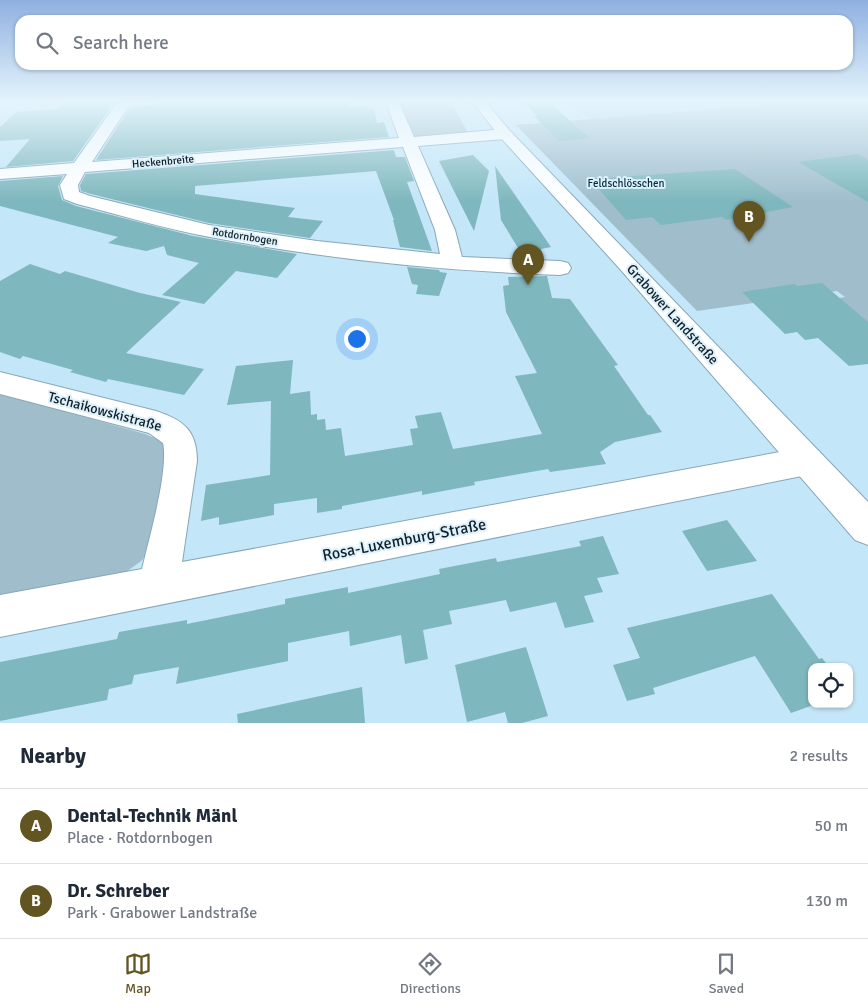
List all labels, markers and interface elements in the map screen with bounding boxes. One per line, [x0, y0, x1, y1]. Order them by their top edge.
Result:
search box [15, 15, 853, 70]
icon: search [33, 29, 61, 57]
text: Search here [73, 31, 169, 55]
street label: Heckenbreite [131, 152, 195, 171]
park label: Feldschlösschen [587, 177, 665, 190]
pin: B [733, 201, 765, 242]
street label: Rotdornbogen [211, 225, 279, 248]
pin: A [512, 244, 544, 285]
street label: Grabower Landstraße [623, 261, 722, 368]
your location [344, 326, 370, 352]
street label: Tschaikowskistraße [46, 388, 164, 435]
street label: Rosa-Luxemburg-Straße [321, 514, 488, 566]
map controls [808, 663, 853, 708]
button: locate [808, 663, 853, 708]
text: Nearby [20, 743, 86, 769]
text: 2 results [789, 746, 848, 766]
text: Dental-Technik Mänl [67, 804, 237, 828]
text: A [31, 816, 41, 836]
text: 50 m [814, 816, 848, 836]
text: Place · Rotdornbogen [67, 828, 213, 848]
text: Dr. Schreber [67, 879, 169, 903]
text: B [31, 891, 41, 911]
text: 130 m [806, 891, 848, 911]
text: Park · Grabower Landstraße [67, 903, 257, 923]
tab: Map [124, 950, 152, 997]
tab: Directions [400, 950, 461, 997]
tab: Saved [709, 950, 744, 997]

